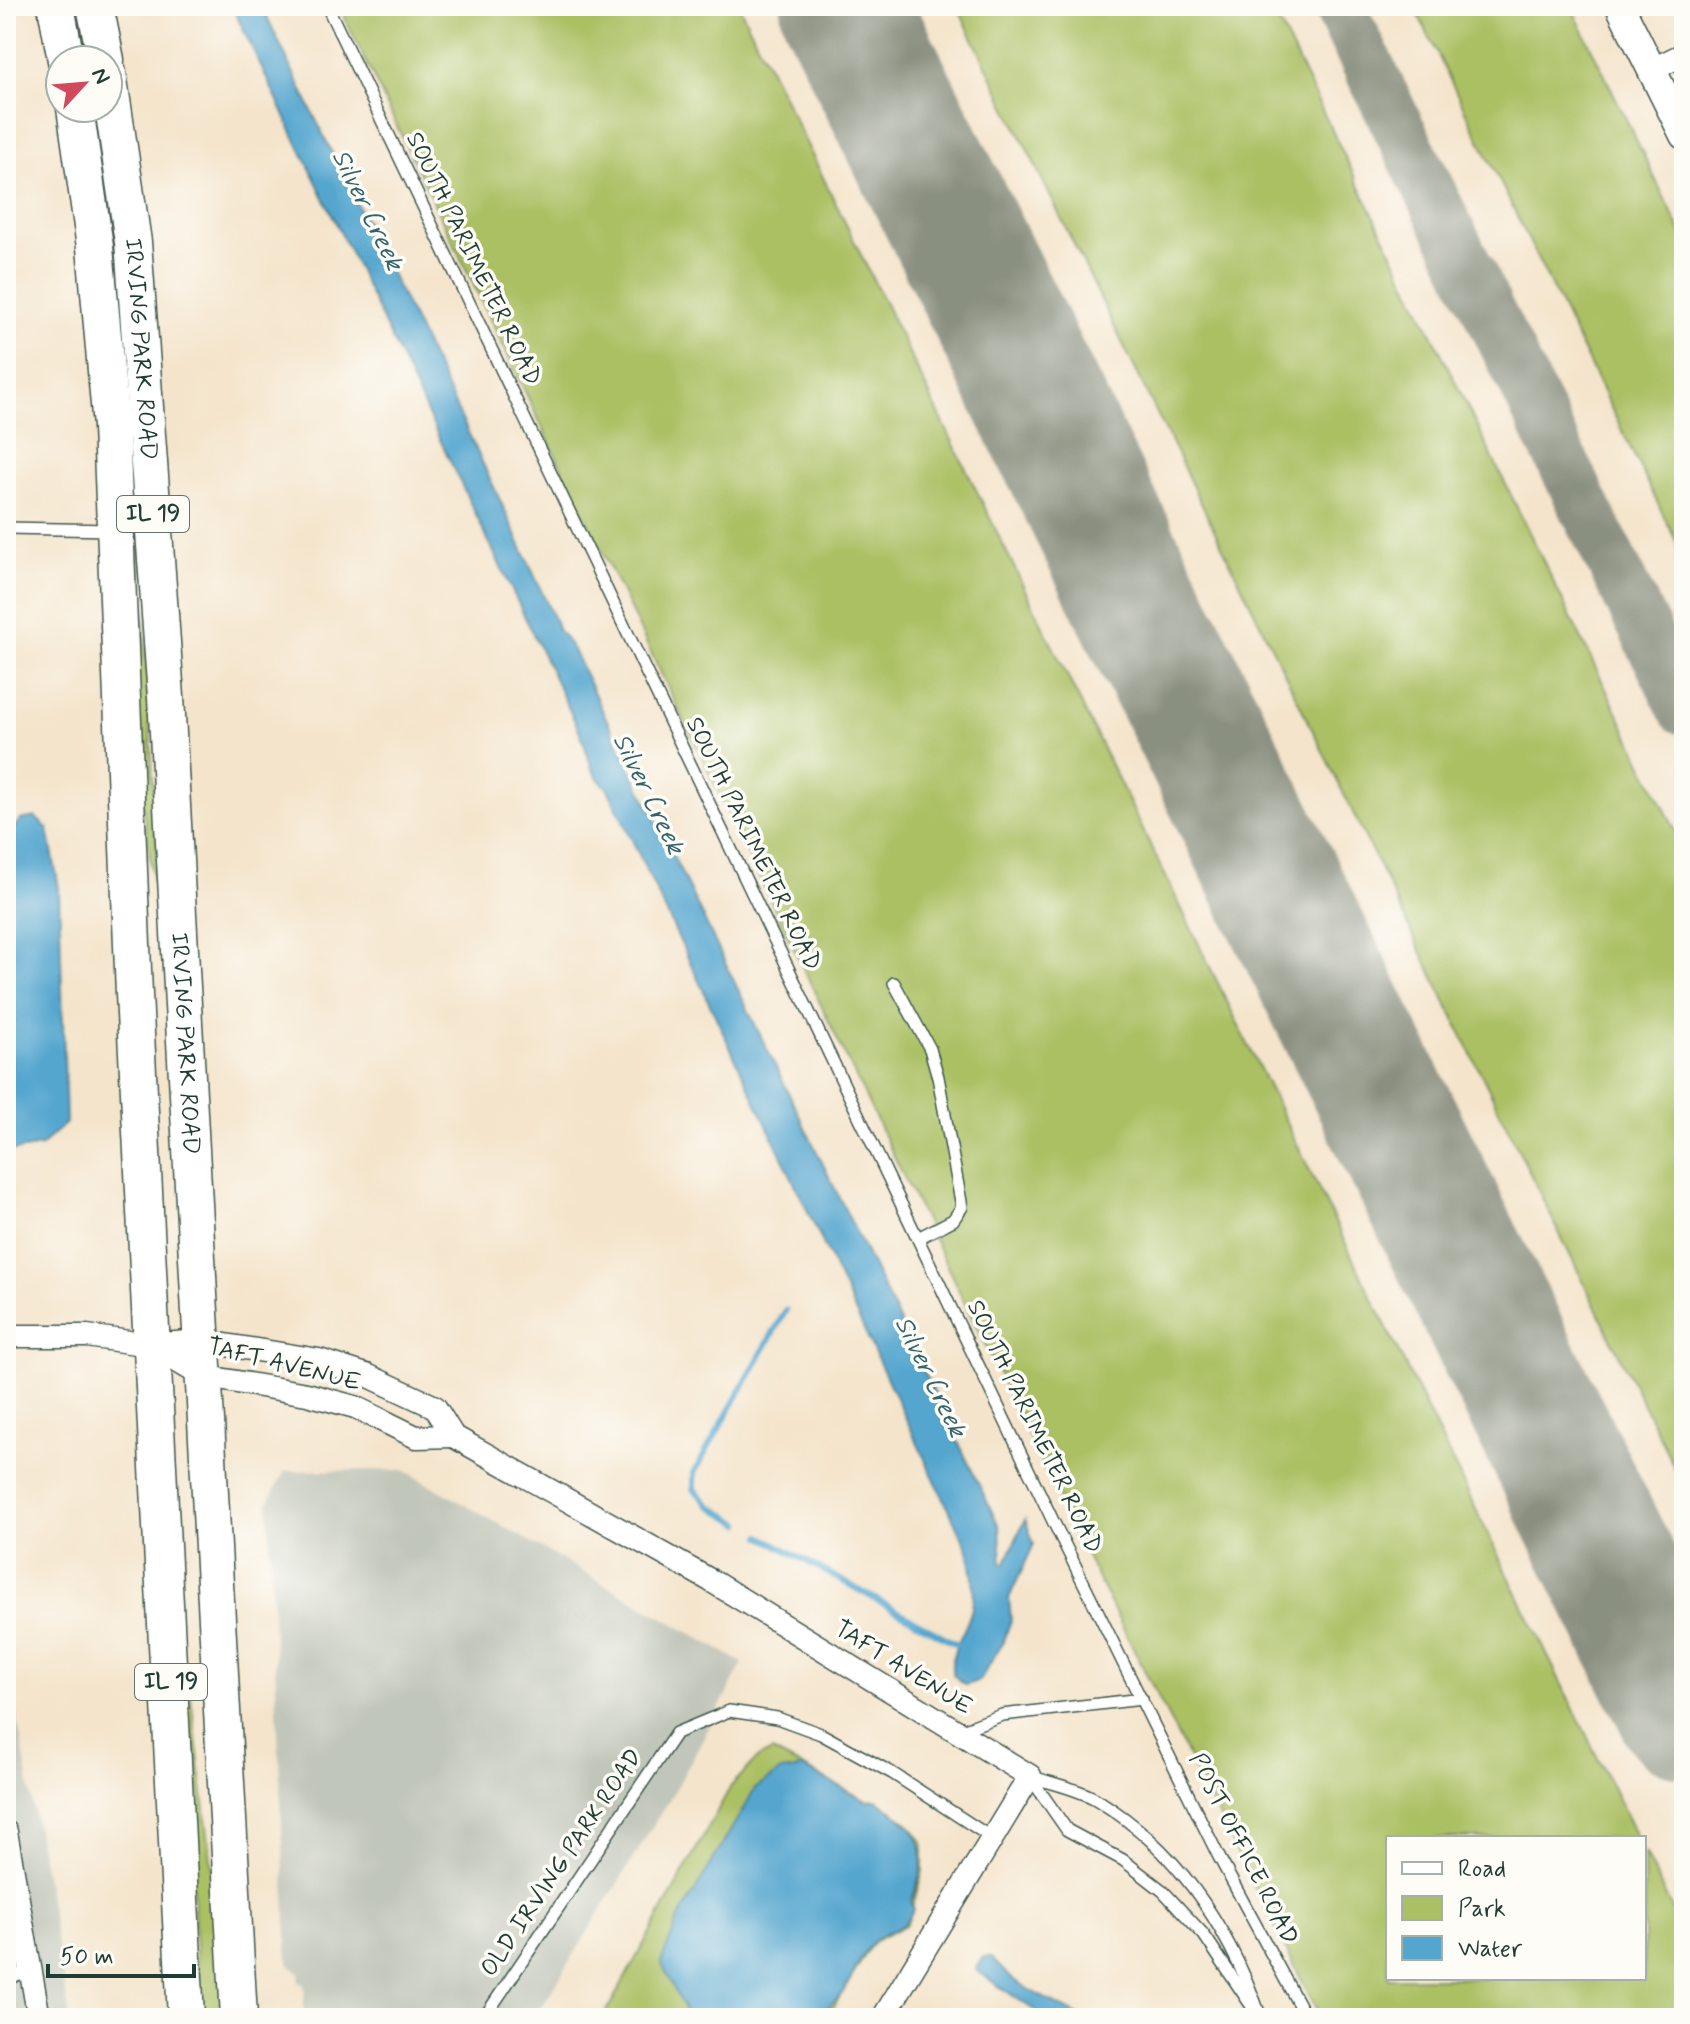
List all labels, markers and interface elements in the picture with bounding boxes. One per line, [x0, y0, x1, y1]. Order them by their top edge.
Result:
north arrow [44, 44, 124, 124]
text: N [84, 63, 116, 89]
street label: SOUTH PARIMETER ROAD [398, 127, 548, 391]
water label: Silver Creek [323, 144, 412, 278]
street label: IRVING PARK ROAD [117, 237, 164, 461]
road number: IL 19 [117, 496, 189, 532]
street label: SOUTH PARIMETER ROAD [678, 712, 828, 976]
water label: Silver Creek [604, 728, 693, 862]
street label: IRVING PARK ROAD [164, 932, 207, 1155]
street label: SOUTH PARIMETER ROAD [959, 1295, 1109, 1559]
water label: Silver Creek [886, 1311, 975, 1445]
street label: TAFT AVENUE [204, 1331, 364, 1399]
street label: TAFT AVENUE [828, 1613, 978, 1723]
road number: IL 19 [135, 1664, 207, 1700]
street label: OLD IRVING PARK ROAD [474, 1743, 650, 1983]
street label: POST OFFICE ROAD [1181, 1748, 1305, 1950]
legend [1386, 1836, 1646, 1980]
text: Road [1458, 1854, 1506, 1885]
text: Park [1458, 1894, 1506, 1925]
scale bar [48, 1928, 194, 1978]
text: Water [1458, 1934, 1523, 1965]
text: 50 m [60, 1942, 114, 1973]

